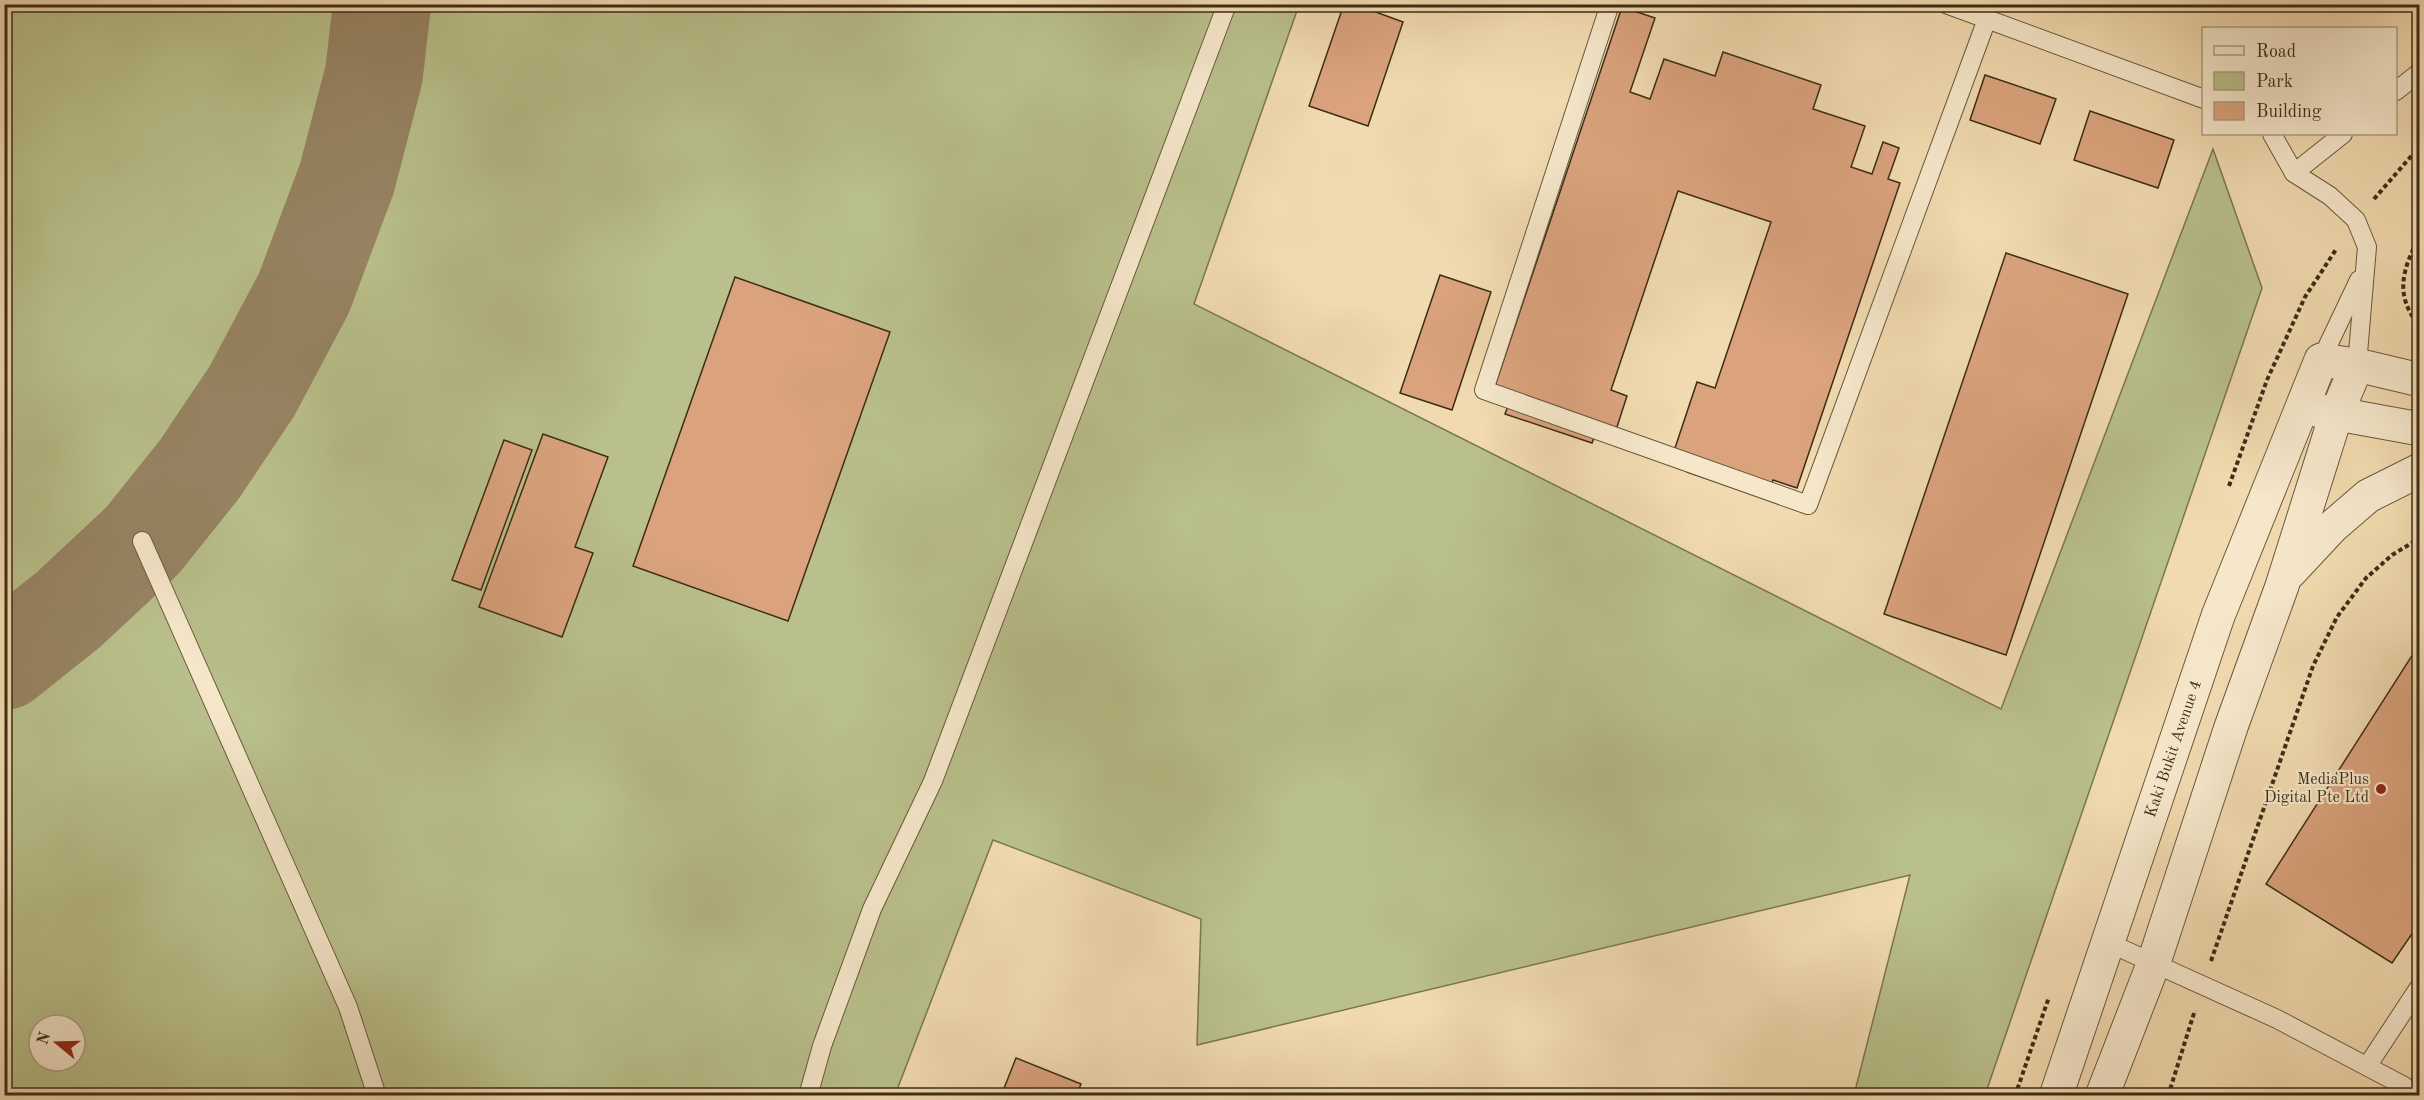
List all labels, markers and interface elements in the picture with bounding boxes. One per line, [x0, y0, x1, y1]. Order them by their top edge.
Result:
legend [2202, 27, 2397, 135]
text: Road [2256, 43, 2296, 61]
text: Park [2256, 73, 2293, 91]
text: Building [2256, 103, 2322, 121]
street label: Kaki Bukit Avenue 4 [2143, 678, 2205, 820]
place label: MediaPlus Digital Pte Ltd [2264, 772, 2369, 806]
marker: MediaPlus Digital Pte Ltd [2374, 782, 2388, 796]
north arrow [27, 1013, 87, 1073]
text: N [35, 1030, 55, 1047]

